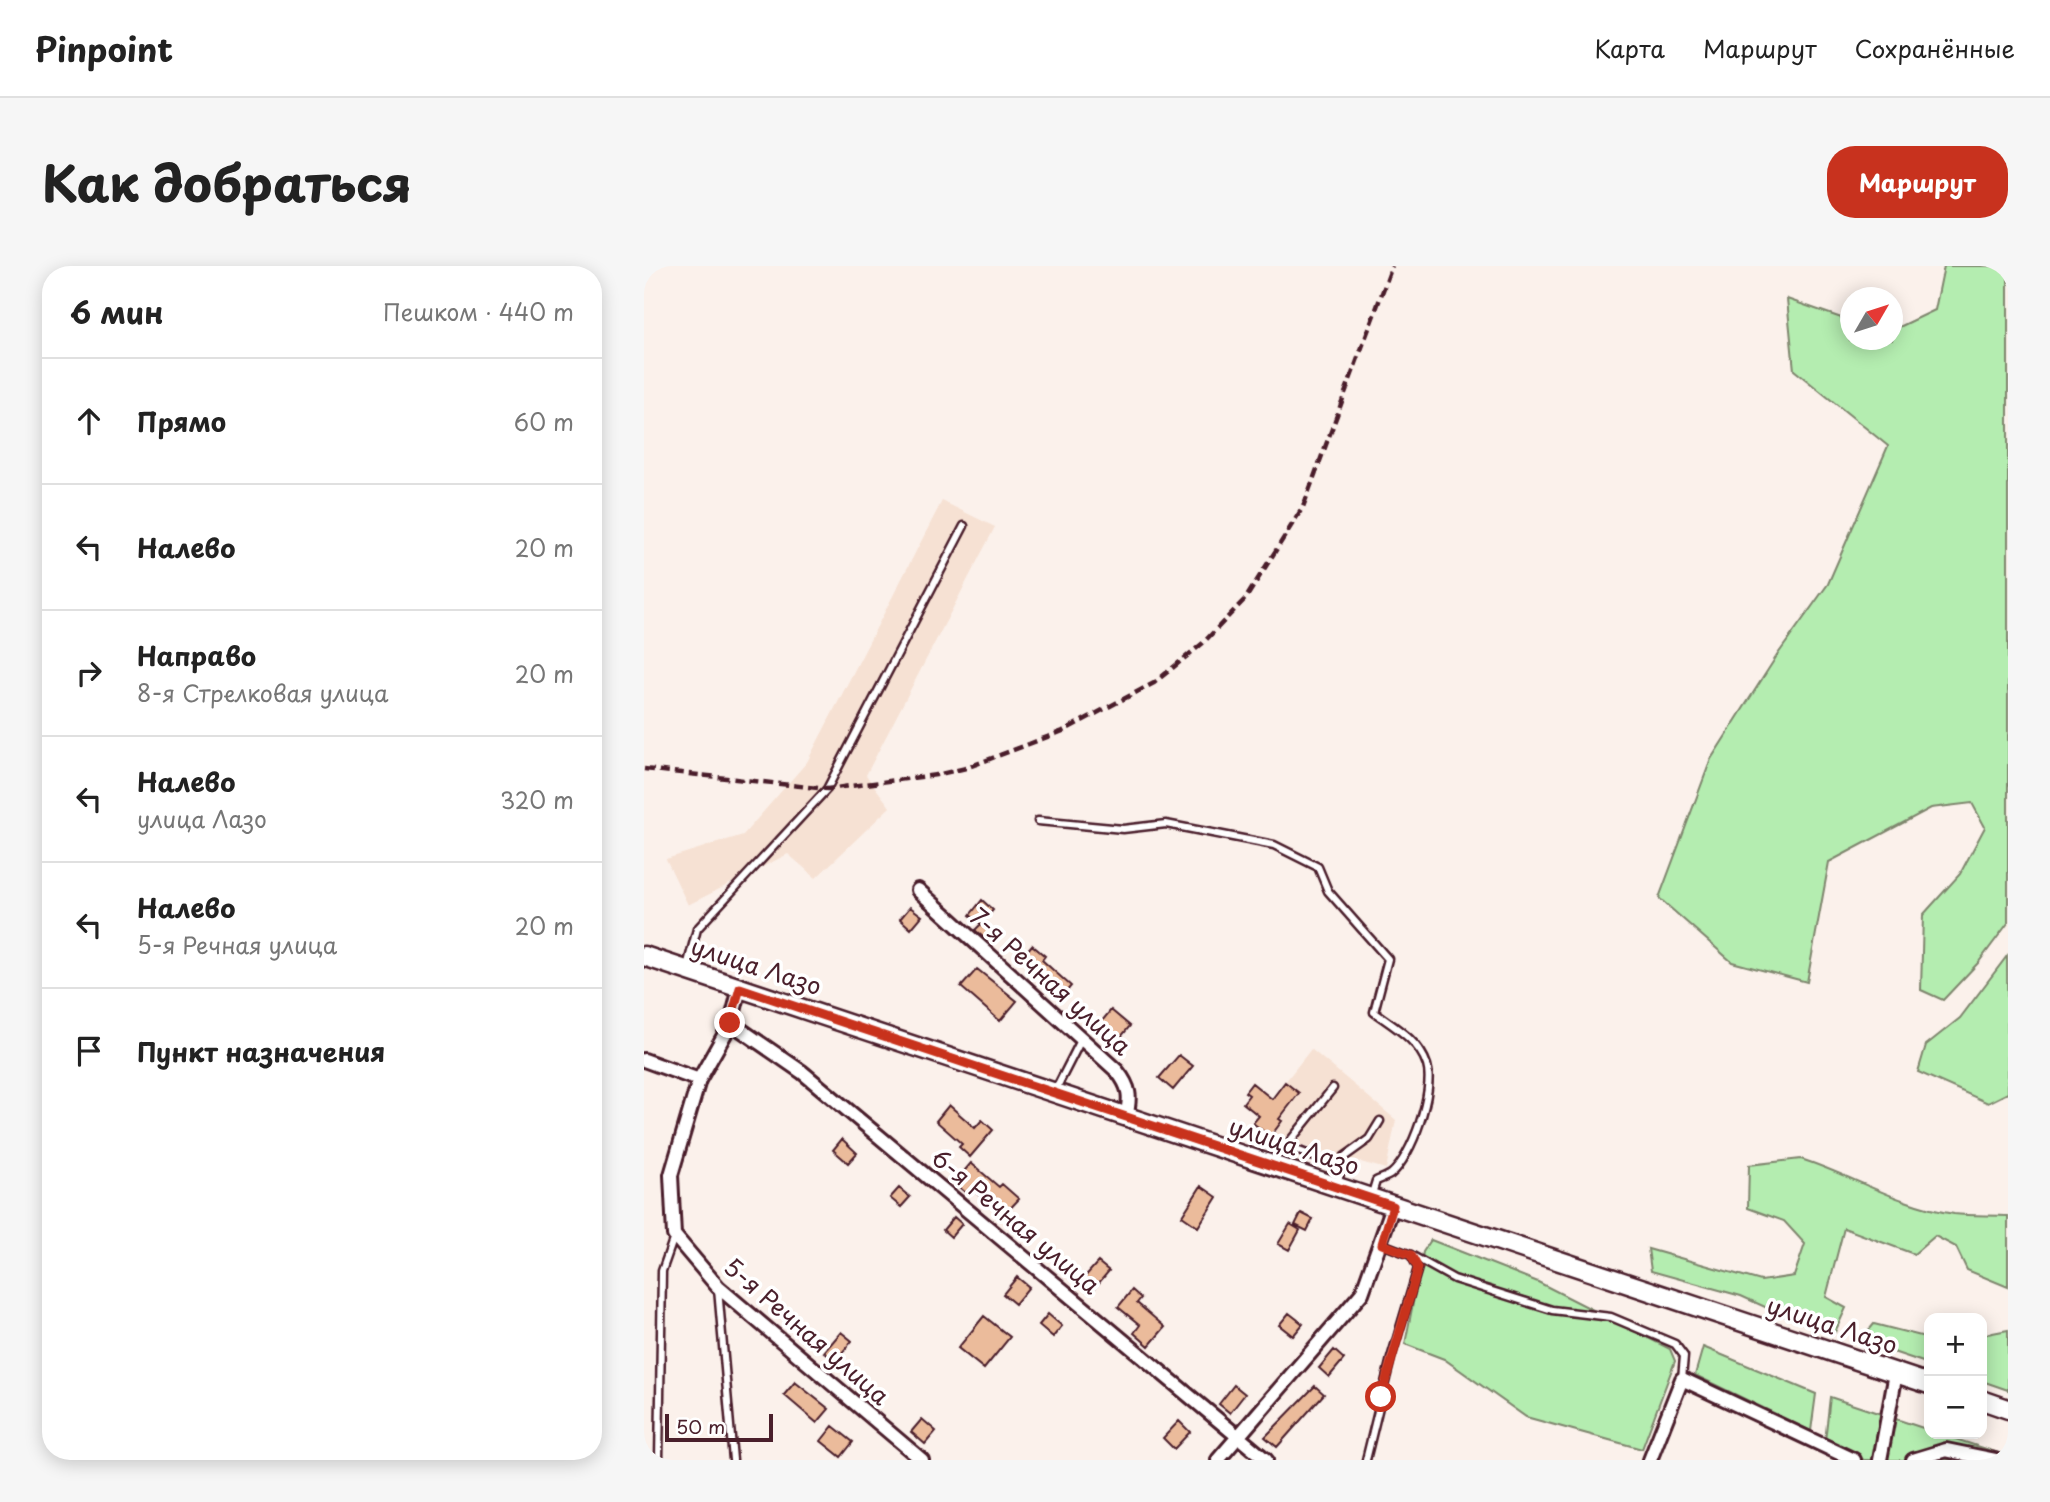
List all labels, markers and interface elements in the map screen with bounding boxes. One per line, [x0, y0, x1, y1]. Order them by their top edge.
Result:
text: Pinpoint [35, 23, 173, 73]
text: Карта [1594, 30, 1665, 66]
text: Маршрут [1703, 30, 1817, 66]
text: Сохранённые [1855, 30, 2015, 66]
text: Как добраться [42, 145, 412, 219]
button: Маршрут [1827, 146, 2008, 218]
north arrow [1840, 287, 1903, 350]
text: 6 мин [70, 289, 164, 334]
text: Пешком · 440 m [383, 294, 574, 329]
icon: ahead [70, 402, 108, 440]
text: Прямо [137, 402, 226, 441]
text: 60 m [514, 404, 574, 439]
icon: left [70, 528, 108, 566]
text: Налево [137, 528, 235, 567]
text: 20 m [515, 530, 574, 565]
text: Направо [137, 636, 256, 675]
icon: right [70, 654, 108, 692]
text: 20 m [515, 656, 574, 691]
text: 8-я Стрелковая улица [137, 675, 389, 710]
text: Налево [137, 762, 235, 801]
icon: left [70, 780, 108, 818]
text: 320 m [500, 782, 574, 817]
text: улица Лазо [137, 801, 267, 836]
text: Налево [137, 888, 235, 927]
street label: 7-я Речная улица [963, 898, 1140, 1063]
icon: left [70, 906, 108, 944]
text: 20 m [515, 908, 574, 943]
text: 5-я Речная улица [137, 927, 337, 962]
street label: улица Лазо [687, 927, 827, 1003]
route end [714, 1007, 745, 1038]
icon: arrive [70, 1032, 108, 1070]
text: Пункт назначения [137, 1032, 385, 1071]
street label: улица Лазо [1225, 1107, 1365, 1183]
street label: 6-я Речная улица [924, 1139, 1108, 1302]
street label: 5-я Речная улица [717, 1248, 898, 1413]
street label: улица Лазо [1763, 1286, 1903, 1362]
map controls [1924, 1313, 1987, 1439]
button: + [1924, 1313, 1987, 1376]
button: − [1924, 1376, 1987, 1439]
route start [1365, 1381, 1396, 1412]
scale bar [665, 1411, 774, 1443]
text: 50 m [676, 1412, 725, 1440]

